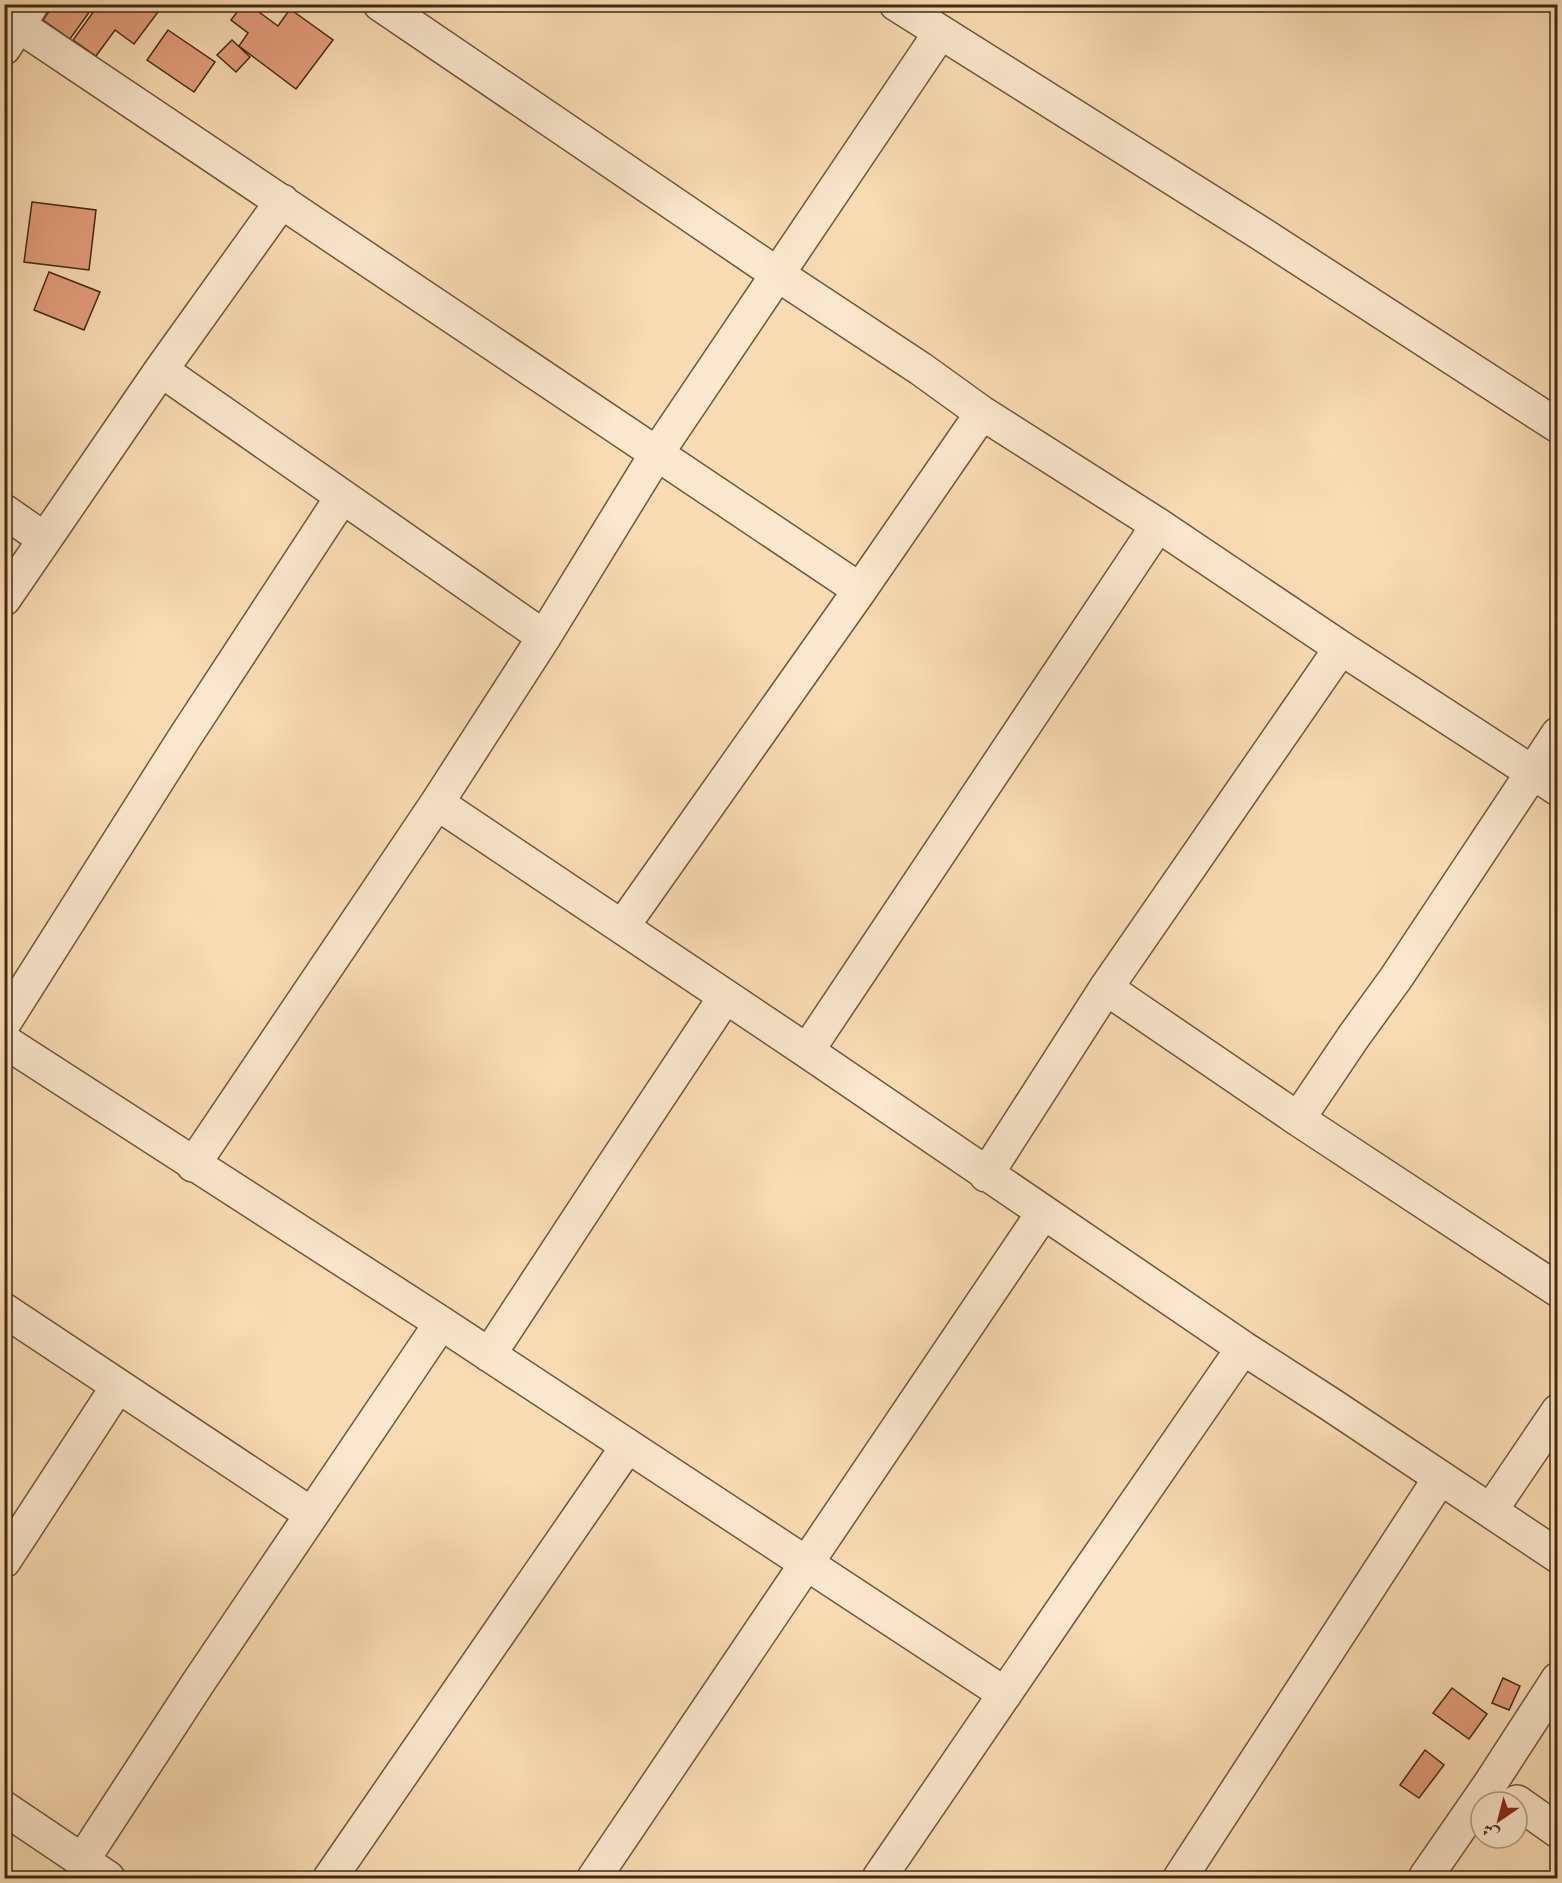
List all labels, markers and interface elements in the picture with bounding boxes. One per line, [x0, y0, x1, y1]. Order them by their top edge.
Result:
north arrow [1469, 1790, 1529, 1850]
text: ش [1479, 1817, 1504, 1844]

